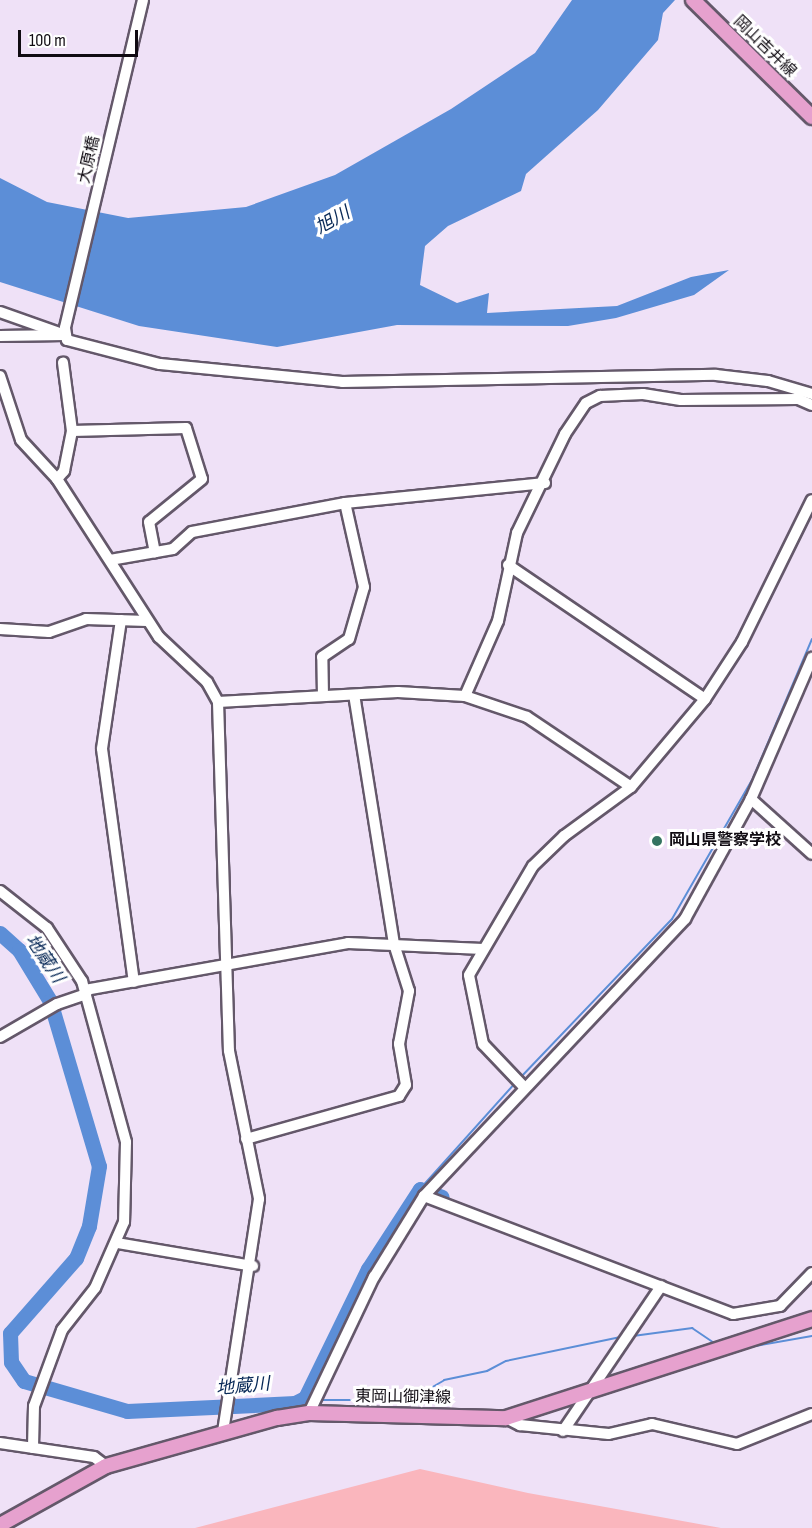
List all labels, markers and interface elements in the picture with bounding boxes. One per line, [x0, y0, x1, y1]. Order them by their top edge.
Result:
street label: 岡山吉井線 [729, 12, 799, 82]
scale bar [21, 18, 141, 56]
text: 100 m [29, 30, 66, 51]
street label: 大原橋 [75, 134, 105, 186]
water label: 旭川 [312, 203, 354, 239]
place label: 岡山県警察学校 [669, 831, 781, 851]
marker: 岡山県警察学校 [650, 834, 664, 848]
water label: 地蔵川 [20, 931, 68, 987]
water label: 地蔵川 [215, 1374, 271, 1400]
street label: 東岡山御津線 [355, 1388, 451, 1408]

